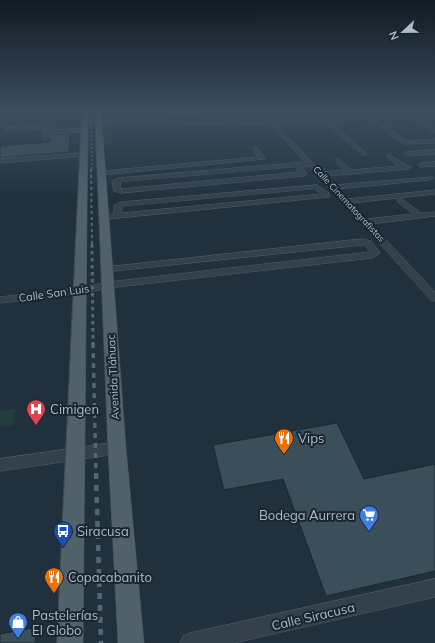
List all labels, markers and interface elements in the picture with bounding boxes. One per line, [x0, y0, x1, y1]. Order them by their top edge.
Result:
north arrow [383, 12, 423, 52]
text: N [386, 29, 402, 42]
street label: Calle Cinematografistas [311, 163, 387, 244]
street label: Calle San Luis [18, 281, 90, 305]
street label: Avenida Tláhuac [104, 333, 122, 420]
hospital icon: Cimigen [25, 398, 47, 426]
place label: Cimigen [50, 401, 99, 417]
restaurant icon: Vips [273, 427, 295, 455]
place label: Vips [298, 430, 324, 446]
supermarket icon: Bodega Aurrera [358, 504, 380, 532]
place label: Bodega Aurrera [259, 507, 355, 523]
bus stop icon: Siracusa [52, 520, 74, 548]
place label: Siracusa [77, 523, 129, 539]
restaurant icon: Copacabanito [43, 566, 65, 594]
place label: Copacabanito [68, 569, 152, 585]
street label: Calle Siracusa [270, 599, 356, 633]
place label: Pastelerías El Globo [32, 607, 98, 638]
shop icon: Pastelerías El Globo [7, 611, 29, 639]

